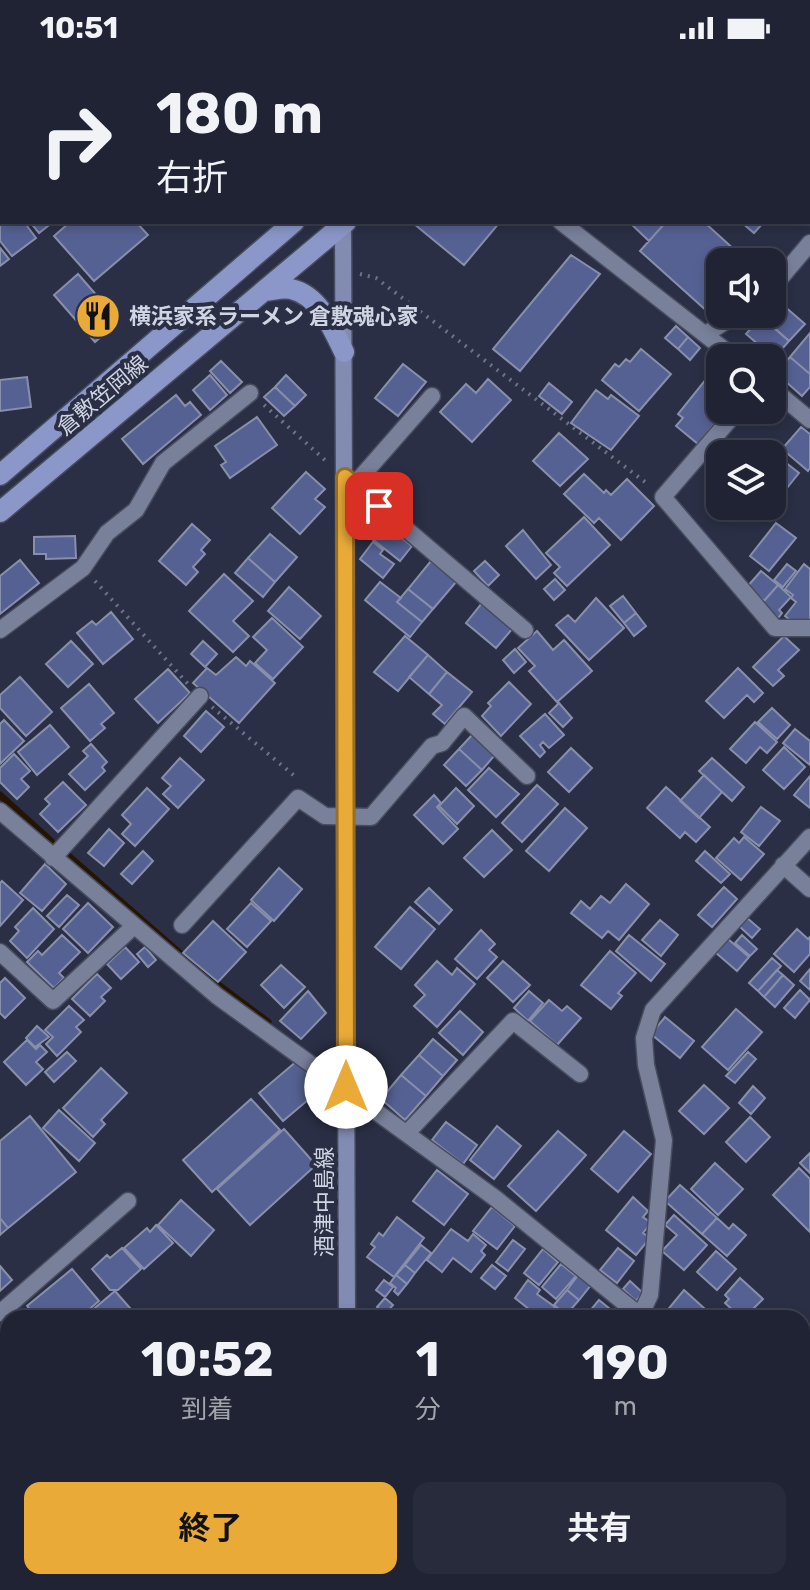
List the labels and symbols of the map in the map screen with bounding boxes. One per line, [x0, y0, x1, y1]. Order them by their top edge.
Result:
restaurant icon: 横浜家系ラーメン 倉敷魂心家 [74, 292, 122, 340]
place label: 横浜家系ラーメン 倉敷魂心家 [129, 303, 419, 330]
street label: 倉敷笠岡線 [52, 350, 153, 441]
pin [345, 472, 413, 540]
position arrow [304, 1045, 388, 1129]
street label: 酒津中島線 [311, 1147, 338, 1257]

